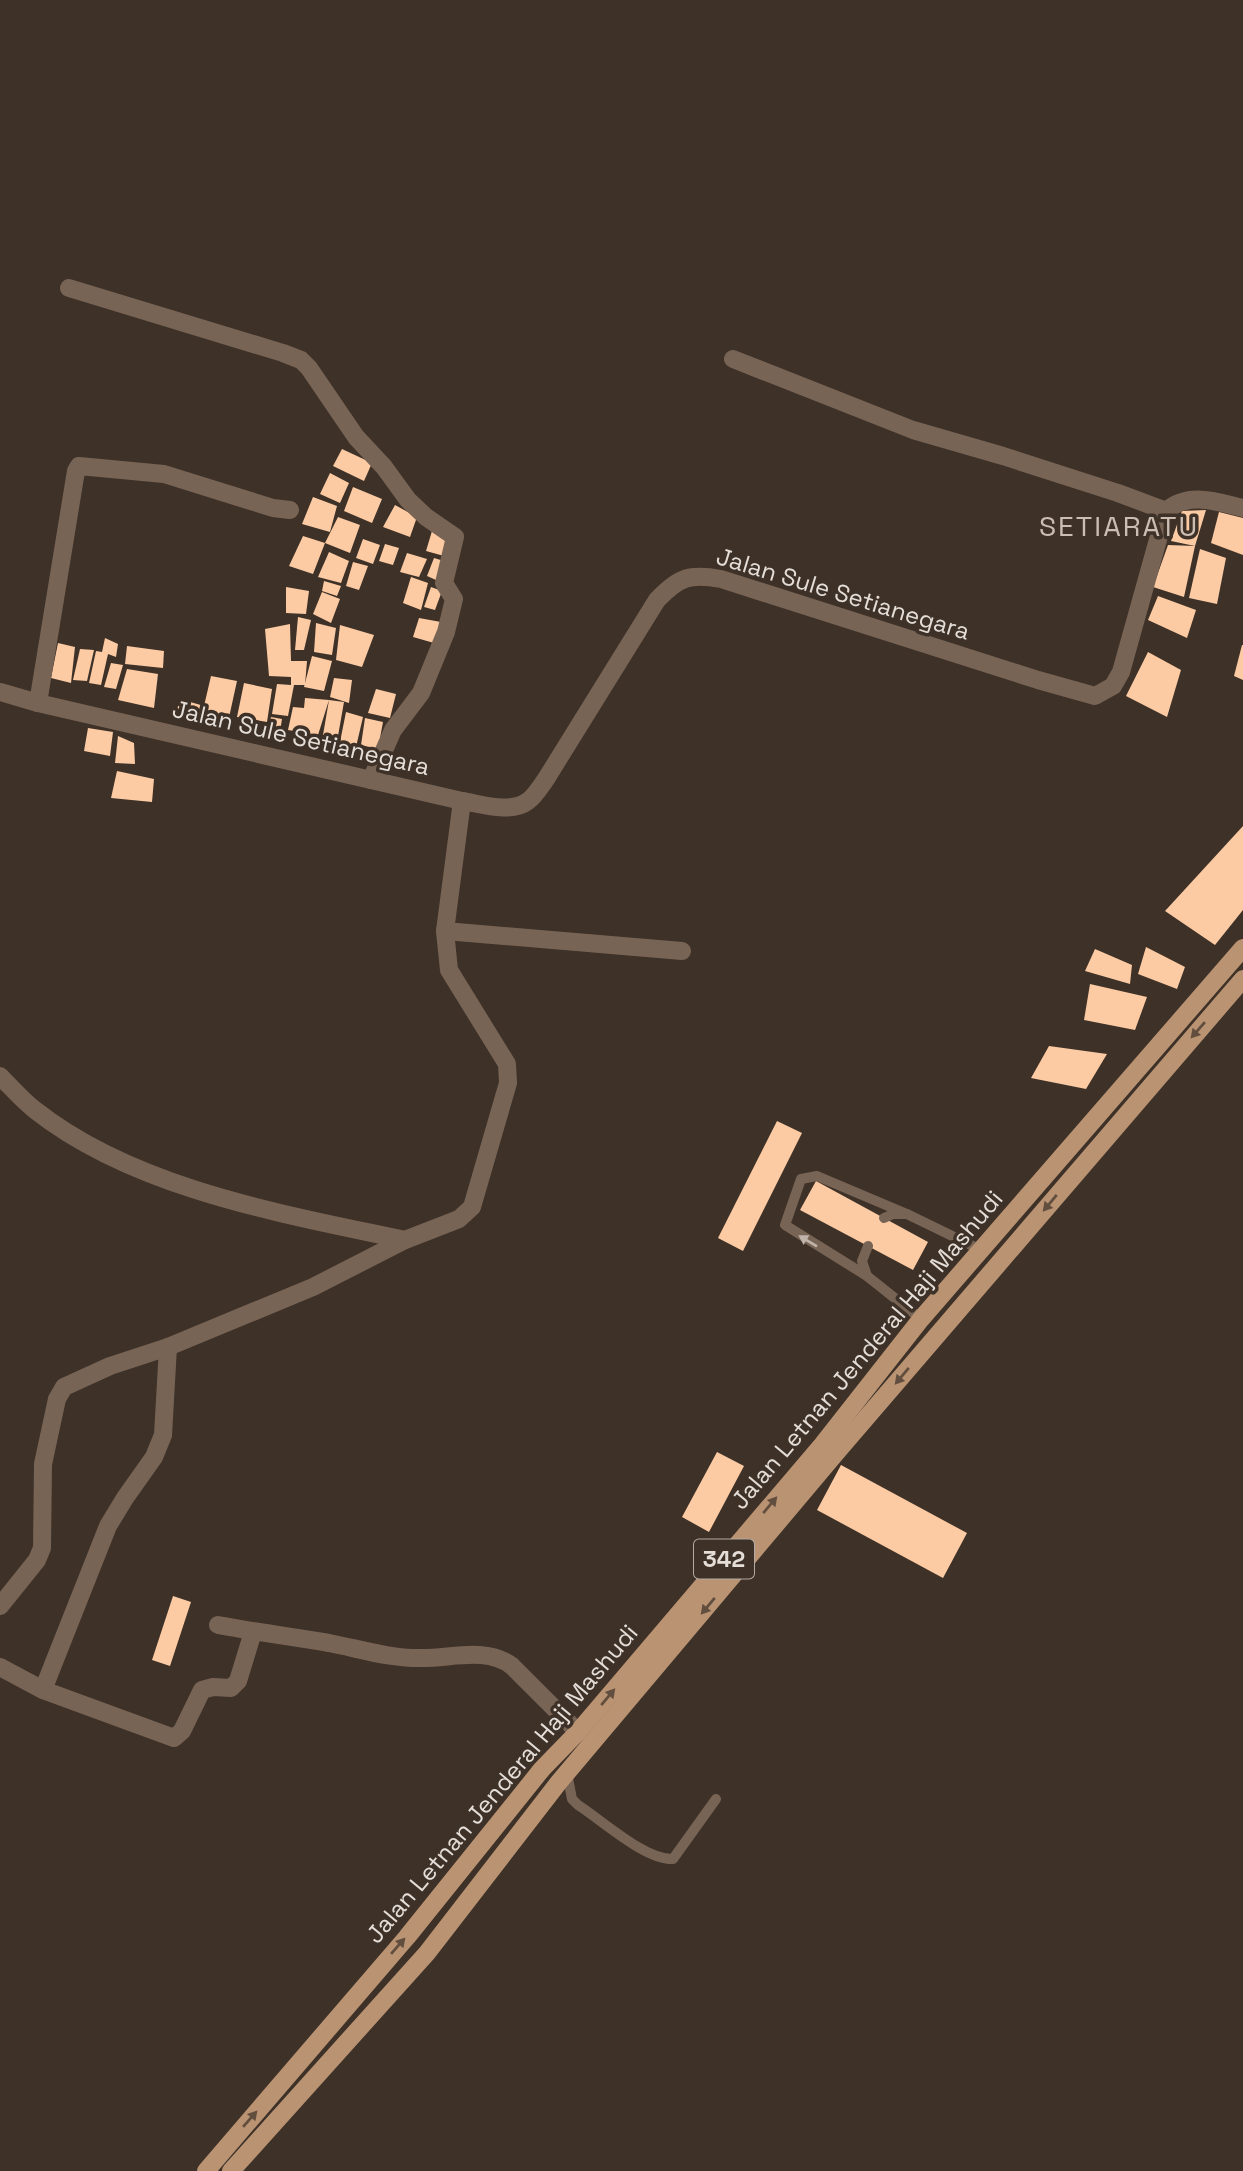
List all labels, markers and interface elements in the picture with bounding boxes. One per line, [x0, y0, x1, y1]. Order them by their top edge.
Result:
district label: SETIARATU [1039, 508, 1199, 544]
street label: Jalan Sule Setianegara [713, 540, 974, 647]
street label: Jalan Sule Setianegara [169, 693, 433, 782]
one-way arrow [1190, 1021, 1206, 1038]
street label: Jalan Letnan Jenderal Haji Mashudi [724, 1184, 1009, 1516]
one-way arrow [1042, 1194, 1058, 1212]
one-way arrow [799, 1235, 818, 1247]
one-way arrow [894, 1367, 910, 1385]
one-way arrow [762, 1496, 778, 1514]
road number: 342 [694, 1540, 754, 1578]
one-way arrow [700, 1597, 716, 1615]
street label: Jalan Letnan Jenderal Haji Mashudi [359, 1618, 644, 1950]
one-way arrow [600, 1689, 615, 1707]
one-way arrow [390, 1938, 405, 1955]
one-way arrow [242, 2110, 258, 2128]

